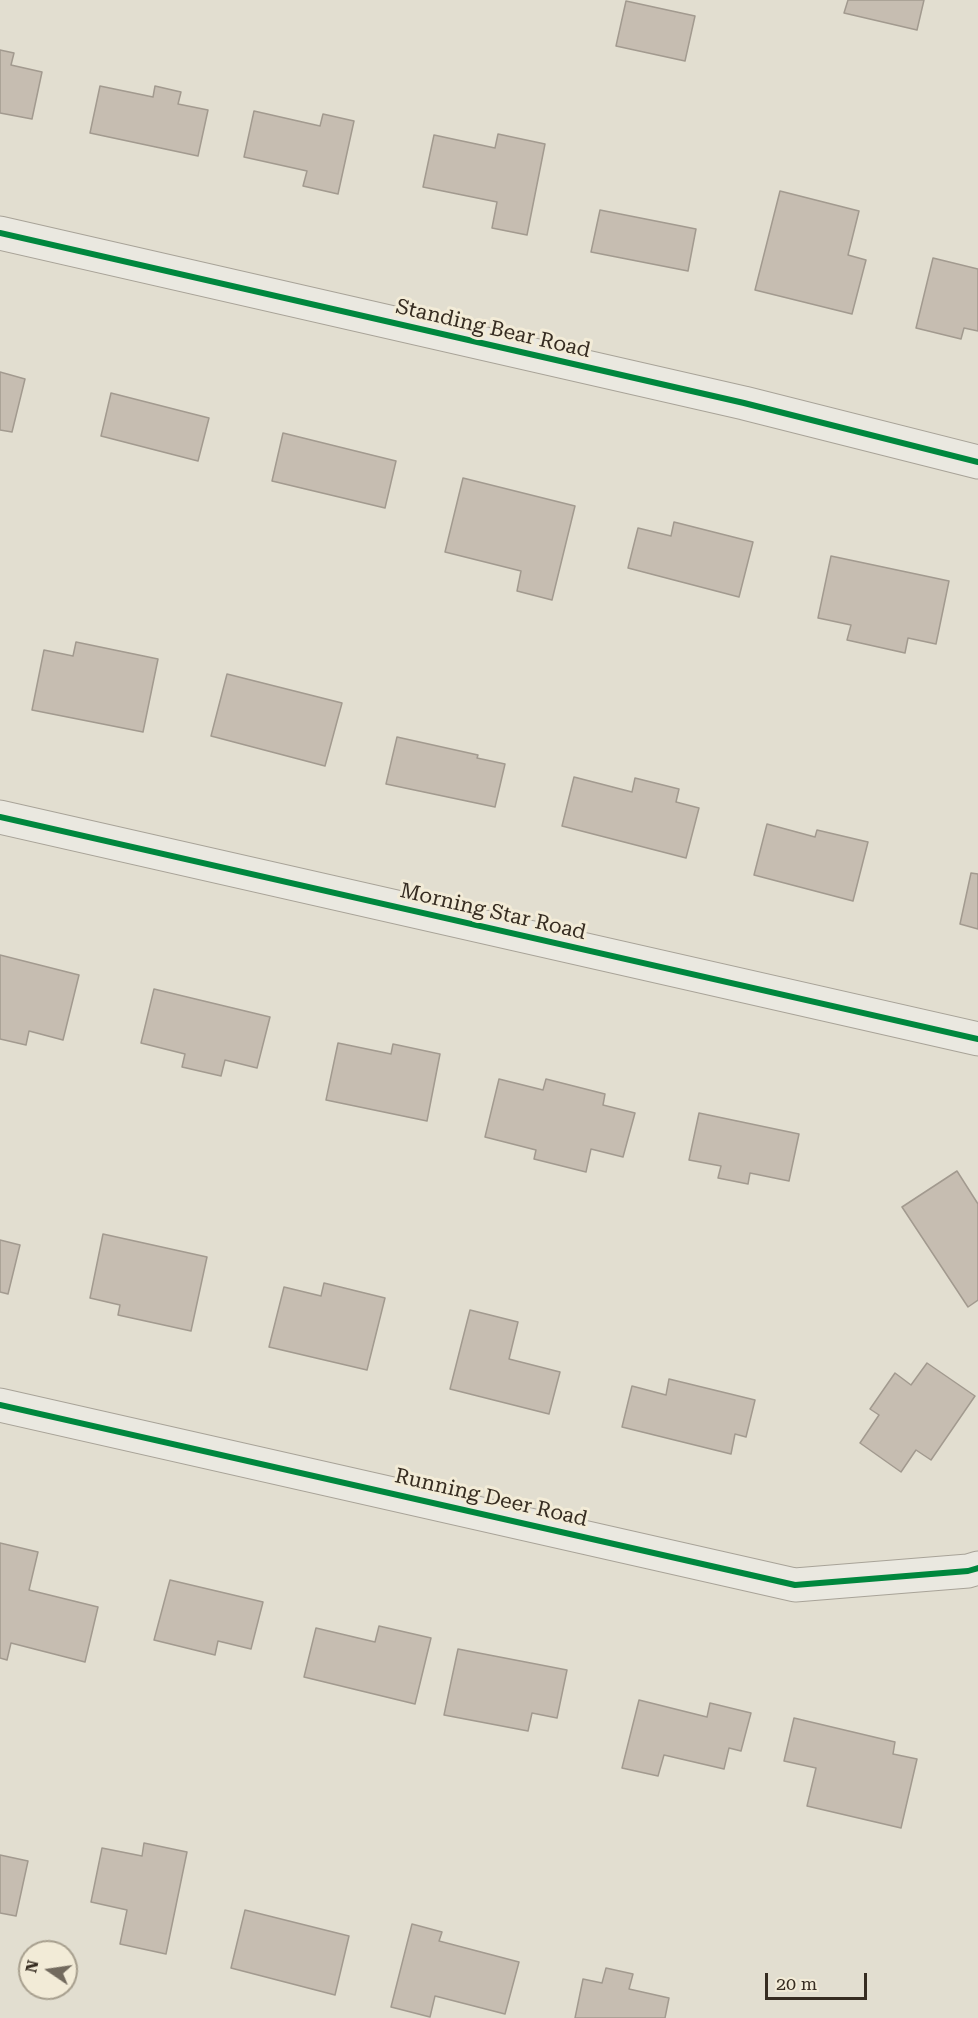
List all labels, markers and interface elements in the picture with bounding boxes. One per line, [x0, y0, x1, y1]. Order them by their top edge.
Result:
street label: Standing Bear Road [393, 294, 593, 364]
street label: Morning Star Road [398, 878, 588, 946]
street label: Running Deer Road [392, 1464, 590, 1532]
north arrow [18, 1940, 78, 2000]
text: N [21, 1958, 43, 1974]
scale bar [768, 1961, 870, 1999]
text: 20 m [776, 1973, 817, 1994]

